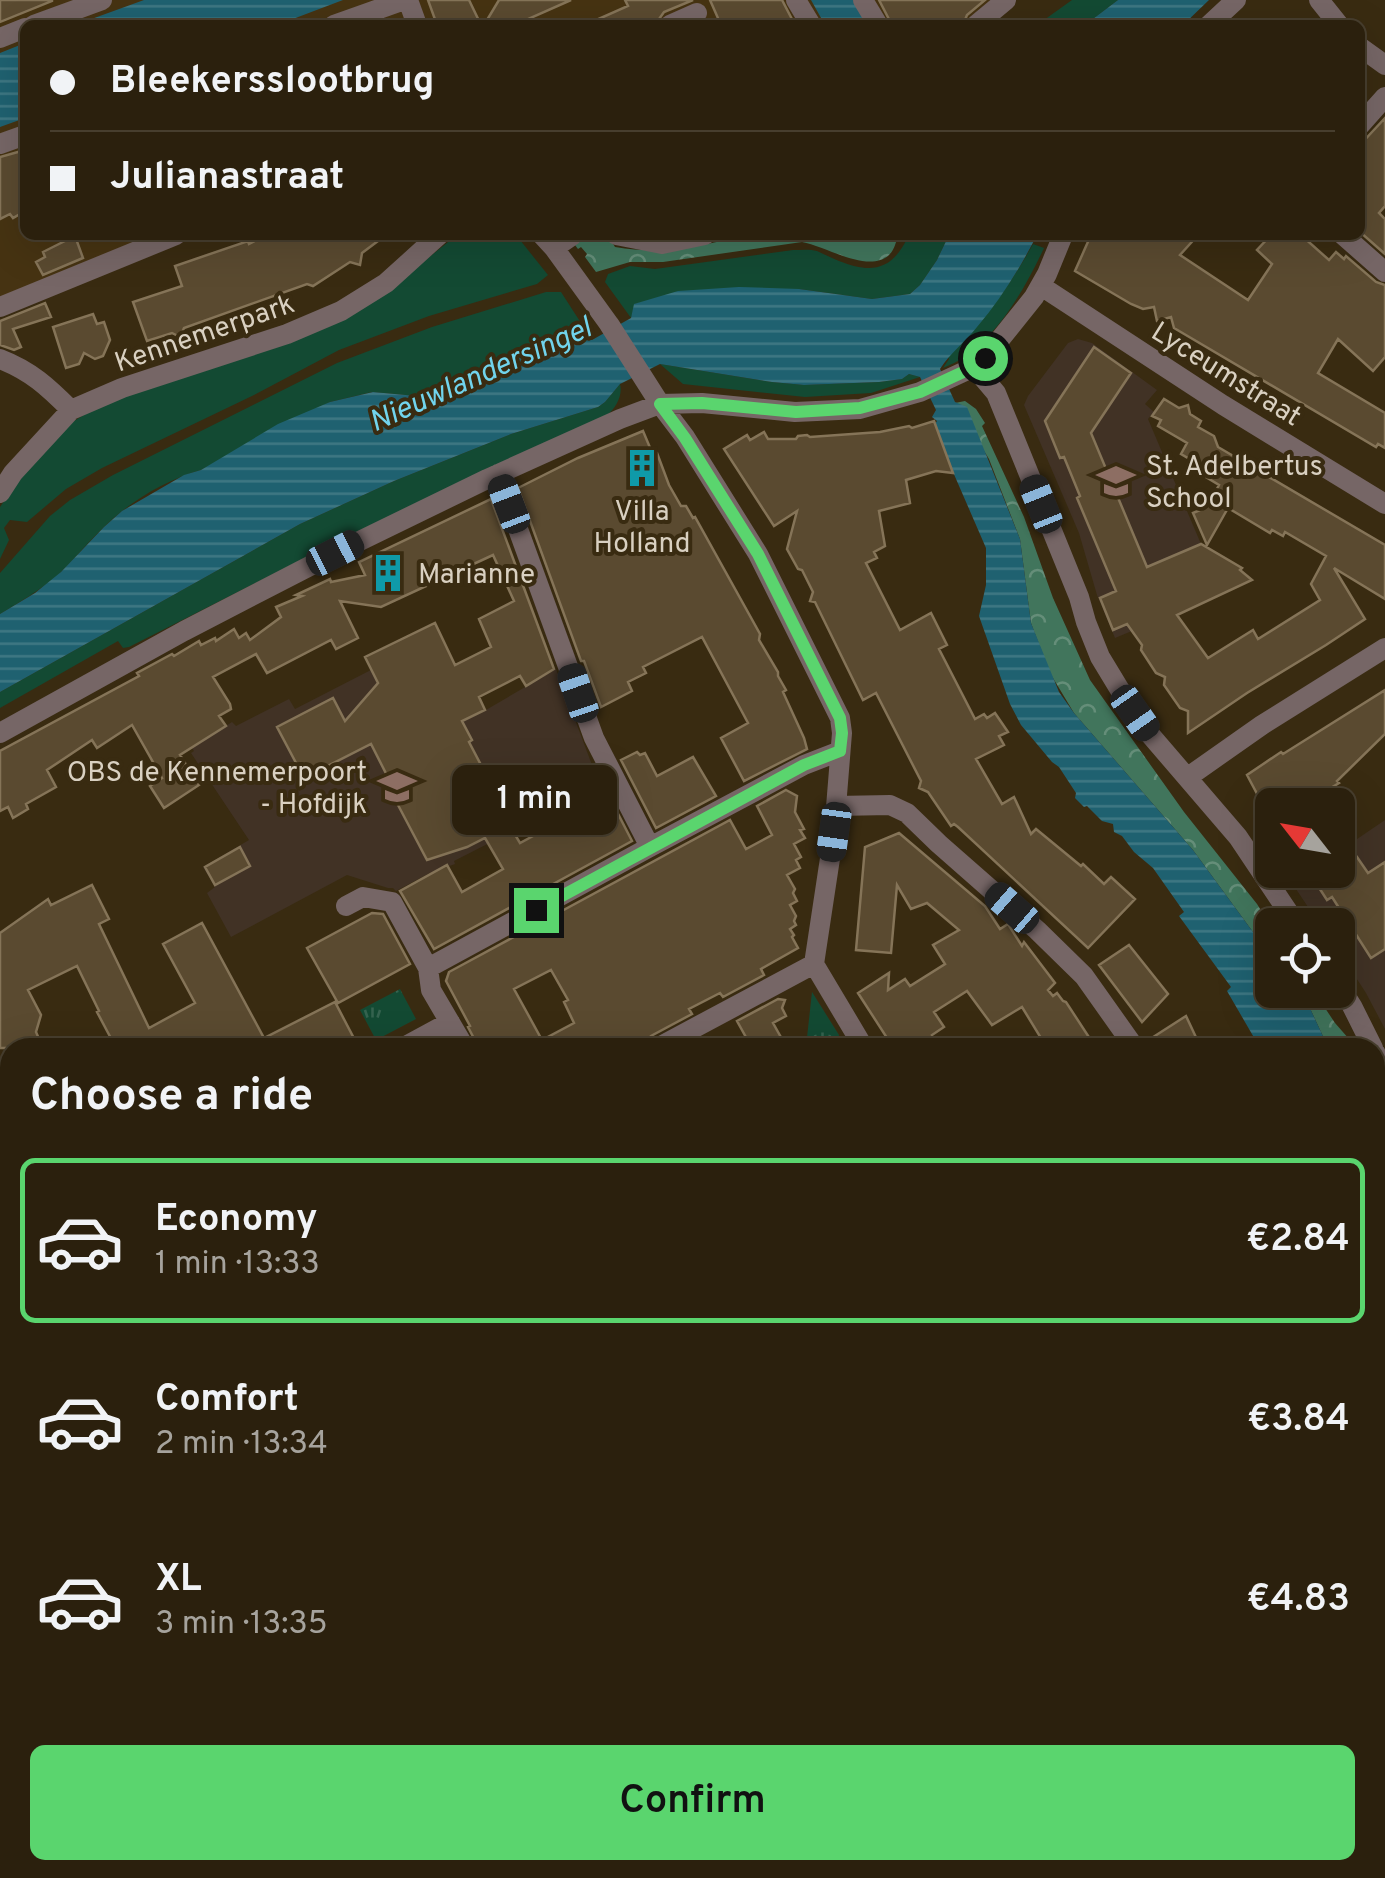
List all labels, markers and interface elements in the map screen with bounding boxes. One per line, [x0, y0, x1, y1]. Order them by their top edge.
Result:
text: Bleekersslootbrug [110, 58, 434, 107]
text: Julianastraat [110, 154, 344, 203]
street label: Kennemerpark [110, 287, 300, 382]
water label: Nieuwlandersingel [364, 310, 599, 442]
street label: Lyceumstraat [1144, 315, 1307, 436]
route start [963, 336, 1008, 381]
building icon: Villa Holland [621, 447, 663, 489]
place label: St. Adelbertus School [1146, 450, 1323, 518]
school or university icon: St. Adelbertus School [1095, 460, 1137, 502]
car [484, 471, 534, 537]
car [1016, 471, 1066, 537]
place label: Villa Holland [594, 495, 690, 563]
car [301, 526, 369, 580]
building icon: Marianne [367, 552, 409, 594]
place label: Marianne [418, 558, 535, 594]
car [554, 660, 602, 726]
car [1106, 680, 1164, 746]
place label: OBS de Kennemerpoort - Hofdijk [67, 756, 367, 824]
callout: 1 min [454, 765, 618, 835]
school or university icon: OBS de Kennemerpoort - Hofdijk [376, 766, 418, 808]
text: 1 min [497, 780, 572, 820]
north arrow [1255, 788, 1355, 888]
map controls [1255, 788, 1355, 1008]
car [815, 800, 853, 864]
car [980, 877, 1044, 939]
route end [514, 888, 559, 933]
button: locate [1255, 908, 1355, 1008]
text: Choose a ride [30, 1069, 313, 1126]
icon: car [35, 1196, 125, 1286]
text: Economy [155, 1196, 317, 1245]
text: €2.84 [1246, 1216, 1350, 1265]
text: 1 min · 13:33 [155, 1245, 320, 1285]
icon: car [35, 1376, 125, 1466]
text: Comfort [155, 1376, 299, 1425]
text: €3.84 [1247, 1396, 1350, 1445]
text: 2 min · 13:34 [155, 1425, 328, 1465]
icon: car [35, 1556, 125, 1646]
text: XL [155, 1556, 202, 1605]
text: €4.83 [1246, 1576, 1350, 1625]
text: 3 min · 13:35 [155, 1605, 328, 1645]
button: Confirm [30, 1745, 1355, 1860]

